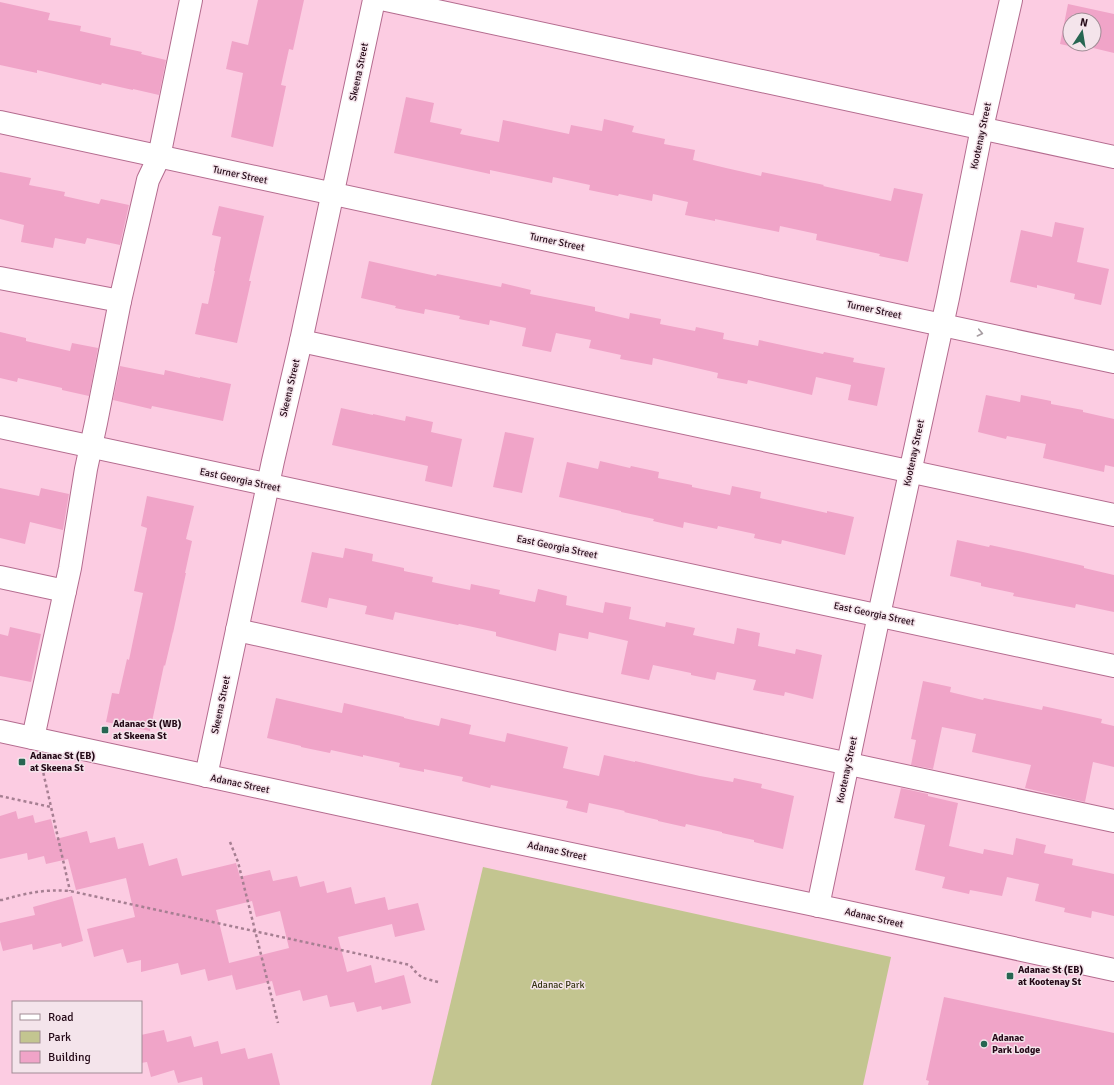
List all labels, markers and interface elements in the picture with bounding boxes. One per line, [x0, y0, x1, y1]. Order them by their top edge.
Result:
north arrow [1062, 12, 1102, 52]
text: N [1079, 16, 1089, 30]
street label: Skeena Street [347, 41, 371, 102]
street label: Kootenay Street [968, 101, 994, 170]
street label: Turner Street [212, 163, 269, 187]
street label: Turner Street [529, 230, 586, 254]
street label: Turner Street [846, 298, 903, 322]
one-way arrow [977, 328, 984, 336]
street label: Skeena Street [277, 357, 303, 418]
street label: Kootenay Street [901, 418, 927, 487]
street label: East Georgia Street [199, 466, 282, 495]
street label: East Georgia Street [516, 533, 599, 562]
street label: East Georgia Street [833, 600, 916, 629]
street label: Skeena Street [209, 674, 233, 735]
place label: Adanac St (WB) at Skeena St [113, 718, 182, 742]
marker: Adanac St (WB) at Skeena St [100, 725, 110, 735]
street label: Kootenay Street [834, 735, 860, 804]
place label: Adanac St (EB) at Skeena St [30, 750, 95, 774]
marker: Adanac St (EB) at Skeena St [17, 757, 27, 767]
street label: Adanac Street [209, 772, 271, 796]
street label: Adanac Street [526, 839, 588, 863]
street label: Adanac Street [843, 905, 905, 931]
place label: Adanac St (EB) at Kootenay St [1018, 964, 1083, 988]
marker: Adanac St (EB) at Kootenay St [1005, 971, 1015, 981]
park label: Adanac Park [531, 979, 585, 991]
legend [12, 1001, 142, 1073]
text: Road [48, 1010, 74, 1025]
text: Park [48, 1030, 71, 1045]
place label: Adanac Park Lodge [992, 1032, 1040, 1056]
marker: Adanac Park Lodge [979, 1039, 989, 1049]
text: Building [48, 1050, 91, 1065]

